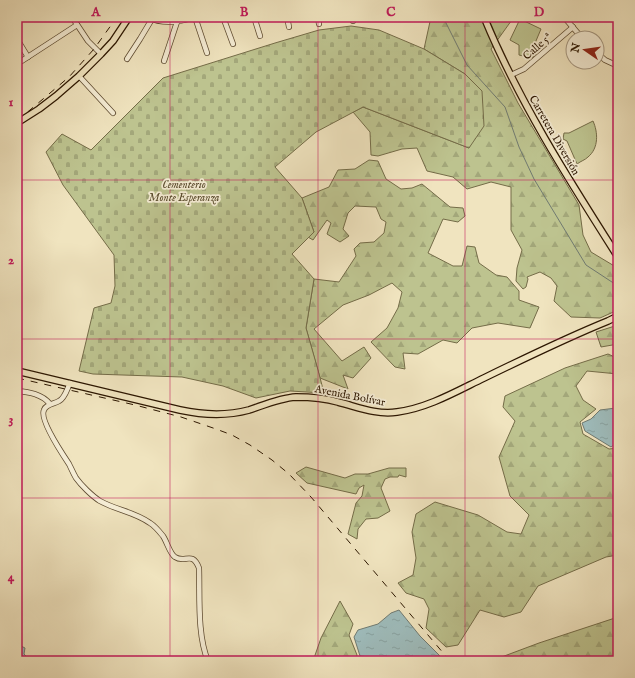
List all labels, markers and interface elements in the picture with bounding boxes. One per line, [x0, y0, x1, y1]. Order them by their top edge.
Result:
text: A [91, 4, 102, 21]
text: B [240, 4, 249, 21]
text: C [386, 4, 396, 21]
text: D [534, 4, 545, 21]
street label: Calle 5ª [520, 30, 555, 63]
north arrow [565, 30, 605, 70]
text: N [568, 41, 584, 55]
street label: Carretera Diversión [526, 93, 583, 178]
text: 1 [9, 94, 14, 111]
park label: Cementerio Monte Esperanza [149, 178, 220, 205]
text: 2 [8, 252, 14, 269]
street label: Avenida Bolívar [312, 382, 386, 410]
text: 3 [9, 411, 14, 428]
text: 4 [8, 569, 15, 586]

